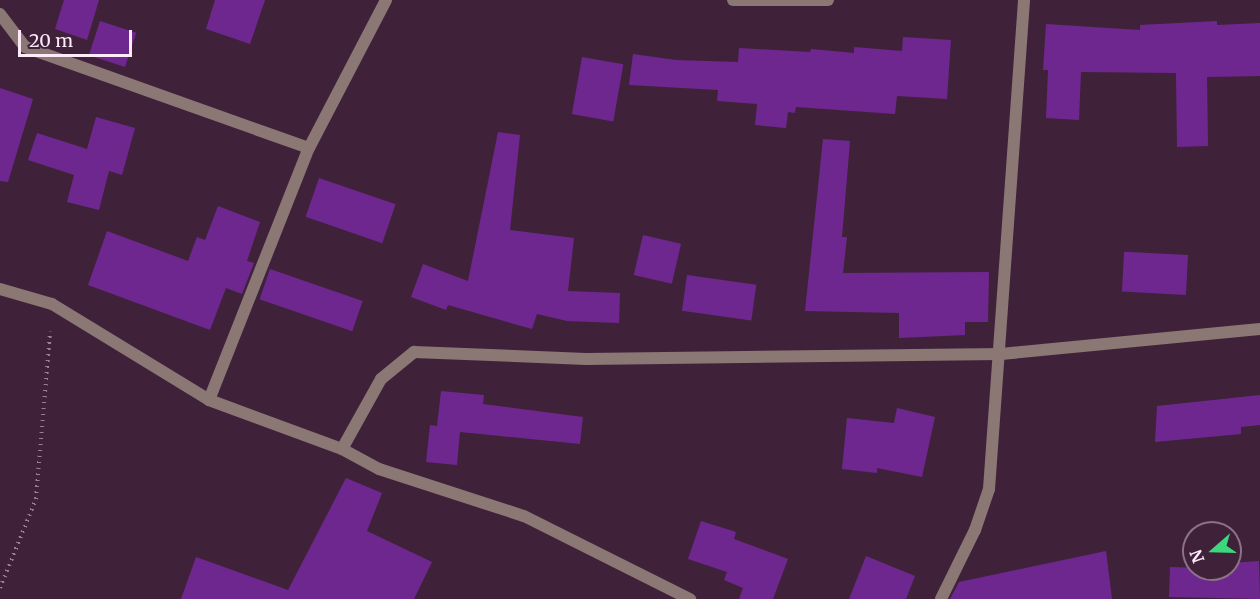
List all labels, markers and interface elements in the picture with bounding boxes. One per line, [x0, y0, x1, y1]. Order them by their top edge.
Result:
scale bar [21, 18, 135, 56]
text: 20 m [29, 29, 73, 52]
north arrow [1182, 521, 1242, 581]
text: N [1185, 547, 1209, 566]

